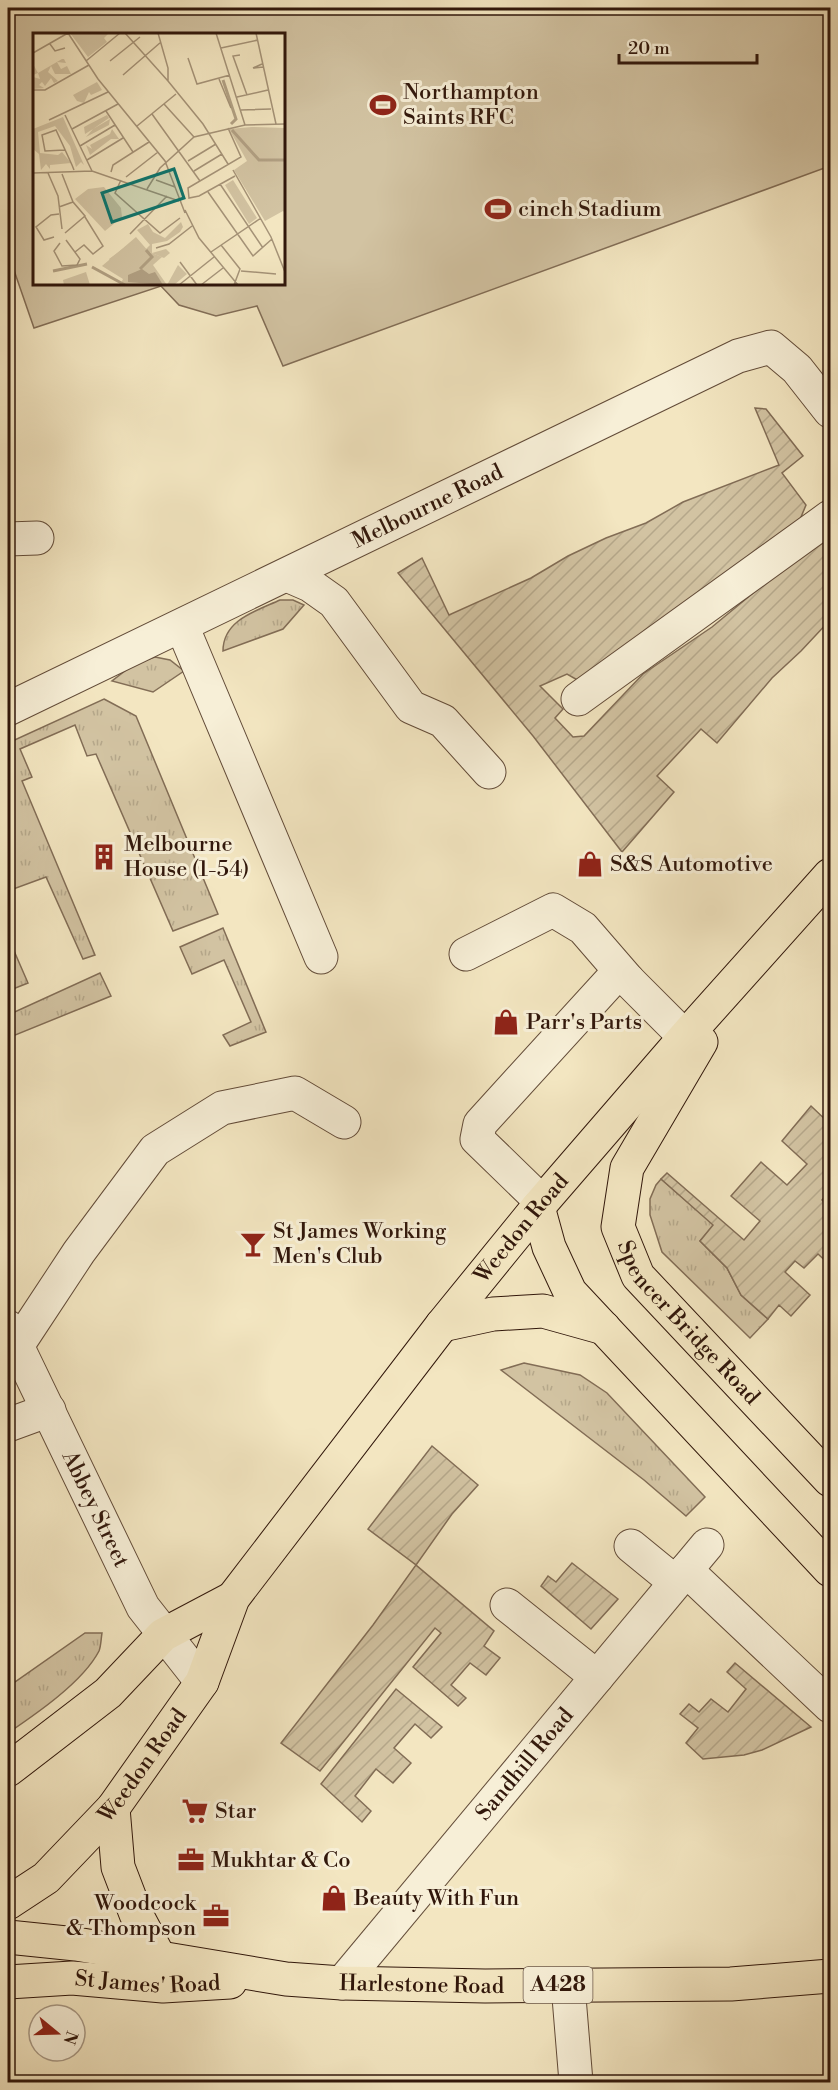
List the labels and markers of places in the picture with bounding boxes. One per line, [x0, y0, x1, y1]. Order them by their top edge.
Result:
place label: Northampton Saints RFC [403, 79, 539, 131]
sports icon: Northampton Saints RFC [368, 90, 398, 120]
sports icon: cinch Stadium [483, 194, 513, 224]
place label: cinch Stadium [518, 196, 662, 223]
place label: Melbourne House (1-54) [124, 831, 249, 883]
building icon: Melbourne House (1-54) [89, 842, 119, 872]
shop icon: S&S Automotive [575, 849, 605, 879]
place label: S&S Automotive [610, 851, 773, 878]
shop icon: Parr's Parts [491, 1007, 521, 1037]
place label: Parr's Parts [526, 1009, 642, 1036]
place label: St James Working Men's Club [273, 1218, 447, 1270]
bar icon: St James Working Men's Club [238, 1229, 268, 1259]
supermarket icon: Star [180, 1796, 210, 1826]
place label: Star [215, 1798, 256, 1825]
office icon: Mukhtar & Co [176, 1845, 206, 1875]
place label: Mukhtar & Co [211, 1847, 351, 1874]
shop icon: Beauty With Fun [319, 1883, 349, 1913]
place label: Beauty With Fun [353, 1885, 519, 1912]
place label: Woodcock & Thompson [66, 1890, 198, 1942]
office icon: Woodcock & Thompson [201, 1901, 231, 1931]

